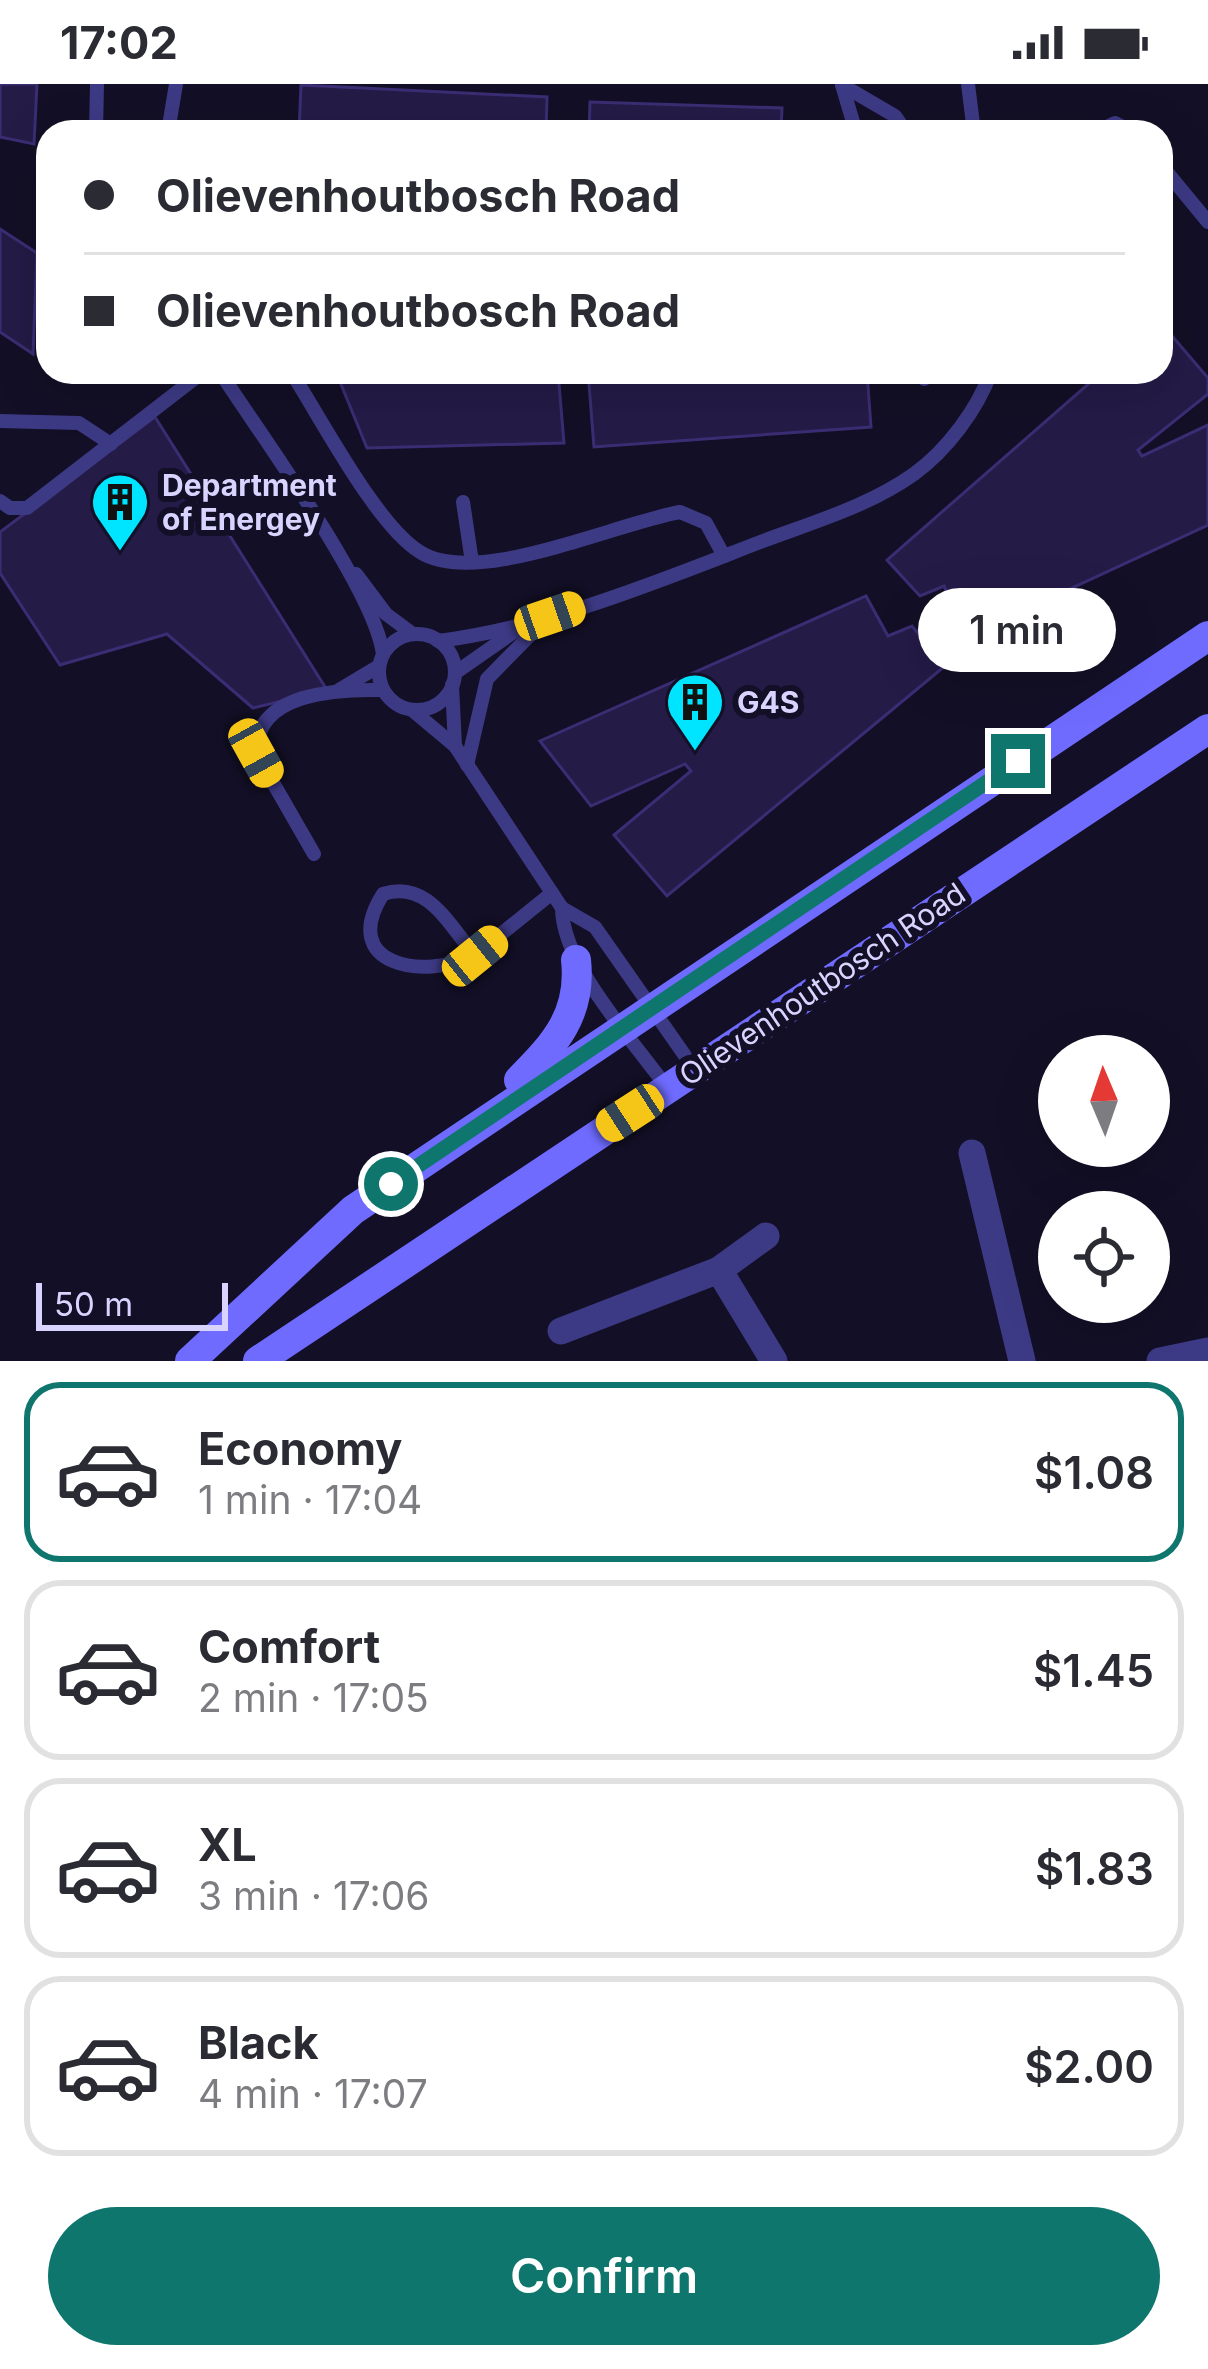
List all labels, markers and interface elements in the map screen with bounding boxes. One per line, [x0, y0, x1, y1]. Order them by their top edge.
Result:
text: 17:02 [60, 15, 178, 70]
text: Olievenhoutbosch Road [156, 168, 680, 223]
text: Olievenhoutbosch Road [156, 283, 680, 338]
place label: Department of Energey [162, 467, 337, 537]
building icon: Department of Energey [89, 471, 151, 553]
car [510, 587, 590, 645]
callout: 1 min [919, 587, 1117, 671]
text: 1 min [969, 606, 1065, 653]
building icon: G4S [664, 671, 726, 753]
place label: G4S [737, 684, 799, 720]
car [223, 713, 289, 793]
route end [991, 734, 1045, 788]
street label: Olievenhoutbosch Road [672, 875, 972, 1093]
car [436, 919, 514, 993]
north arrow [1038, 1035, 1170, 1167]
map controls [1038, 1035, 1170, 1323]
car [590, 1078, 670, 1148]
route start [364, 1157, 418, 1211]
button: locate [1038, 1191, 1170, 1323]
scale bar [36, 1277, 228, 1330]
text: 50 m [54, 1284, 133, 1324]
icon: car [54, 1418, 162, 1526]
text: Economy [198, 1421, 402, 1476]
text: $1.08 [1034, 1445, 1154, 1500]
text: 1 min · 17:04 [198, 1476, 422, 1523]
icon: car [54, 1616, 162, 1724]
text: Comfort [198, 1619, 380, 1674]
text: $1.45 [1033, 1643, 1154, 1698]
text: 2 min · 17:05 [198, 1674, 429, 1721]
icon: car [54, 1814, 162, 1922]
text: XL [198, 1817, 257, 1872]
text: $1.83 [1035, 1841, 1154, 1896]
text: 3 min · 17:06 [198, 1872, 430, 1919]
icon: car [54, 2012, 162, 2120]
text: Black [198, 2015, 319, 2070]
text: $2.00 [1024, 2039, 1154, 2094]
text: 4 min · 17:07 [198, 2070, 428, 2117]
button: Confirm [48, 2207, 1160, 2345]

